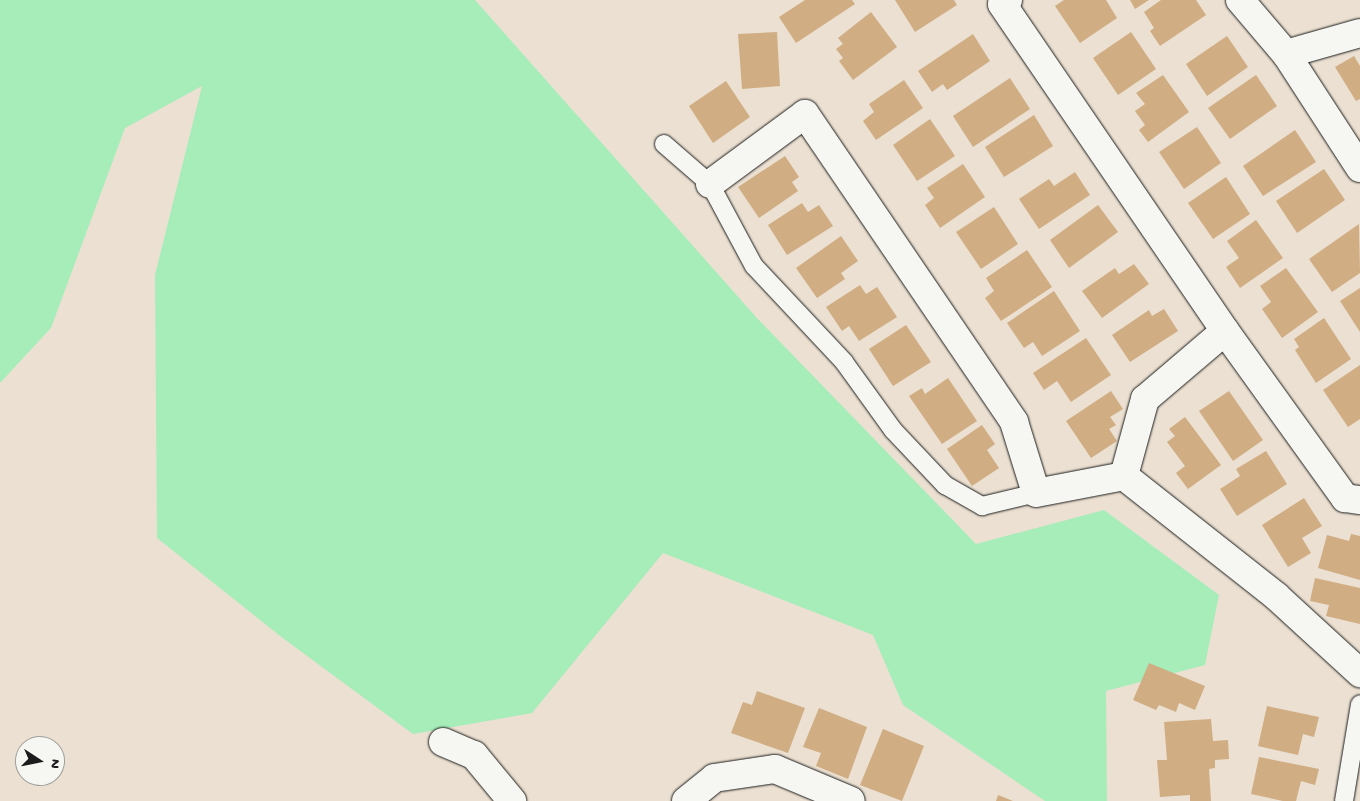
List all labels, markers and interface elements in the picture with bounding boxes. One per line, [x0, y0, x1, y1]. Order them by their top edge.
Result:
north arrow [15, 736, 65, 786]
text: N [45, 758, 63, 770]

